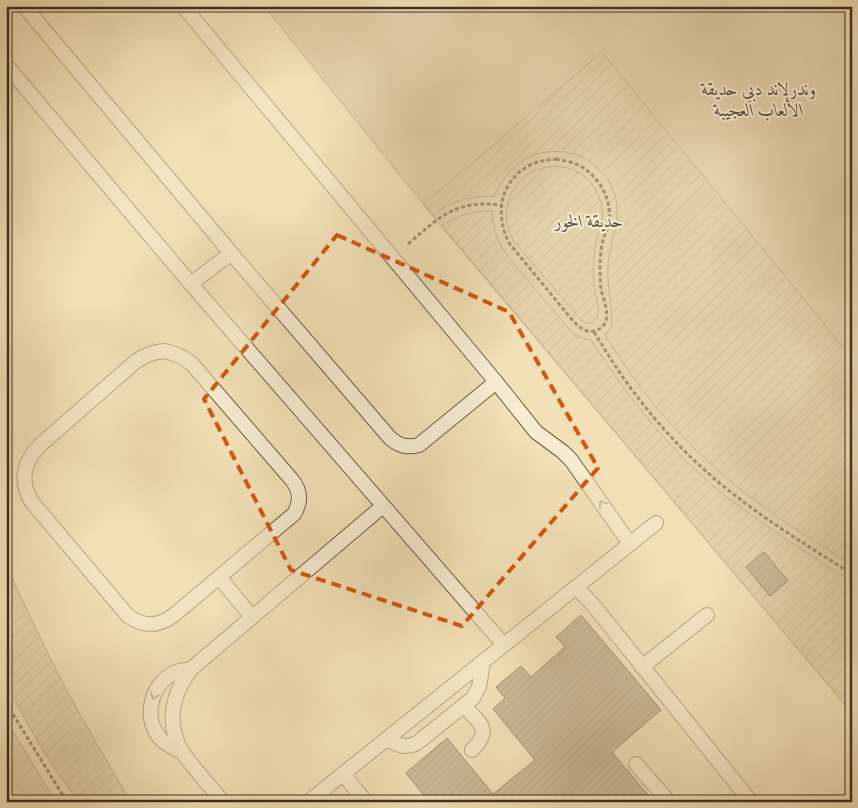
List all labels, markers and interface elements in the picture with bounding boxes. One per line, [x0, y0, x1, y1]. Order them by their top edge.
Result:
park label: وندرلاند دبي حديقة الألعاب العجيبة [700, 78, 816, 125]
park label: حديقة الخور [554, 210, 623, 236]
one-way arrow [599, 500, 608, 510]
one-way arrow [150, 691, 160, 700]

